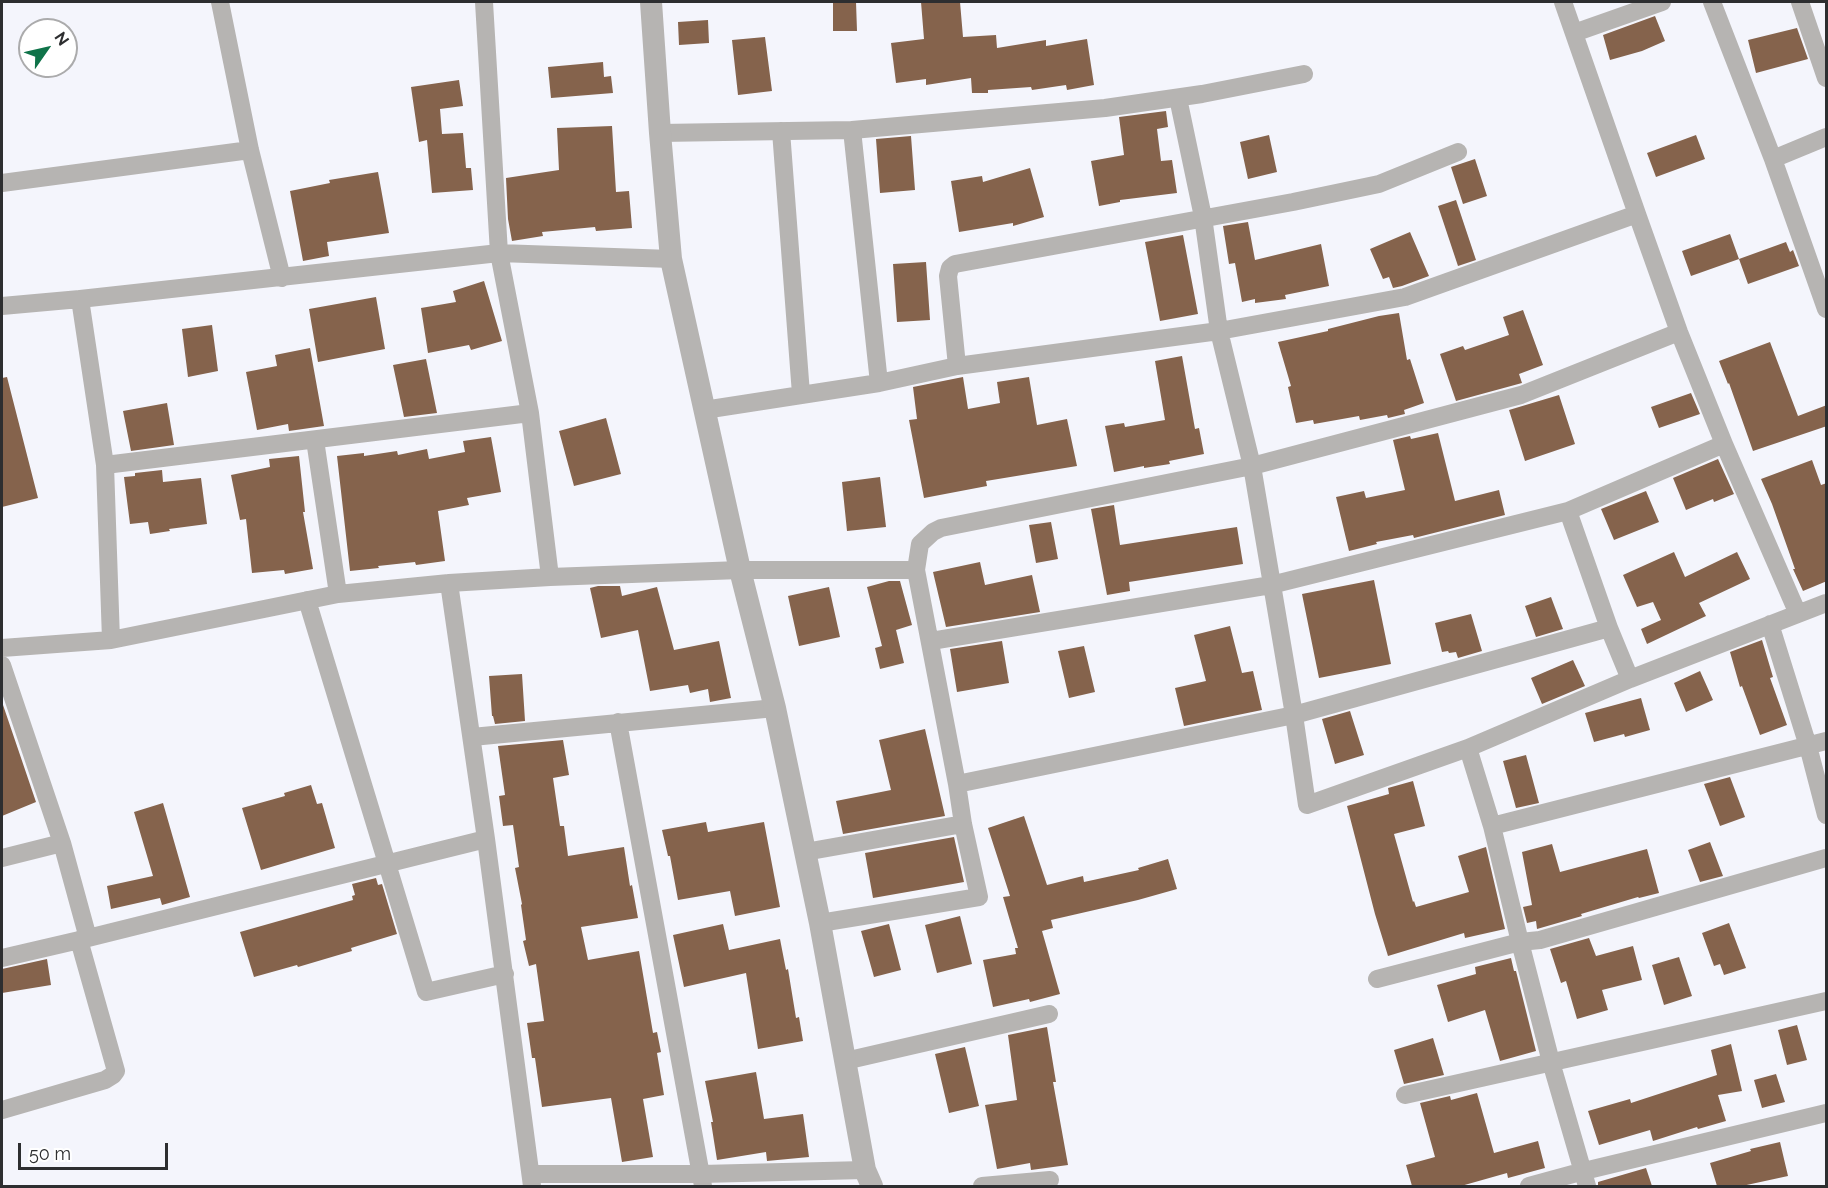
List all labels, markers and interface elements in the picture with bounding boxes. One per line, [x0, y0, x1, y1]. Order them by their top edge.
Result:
north arrow [18, 18, 78, 78]
text: N [50, 28, 73, 49]
scale bar [21, 1131, 171, 1169]
text: 50 m [29, 1143, 71, 1164]

